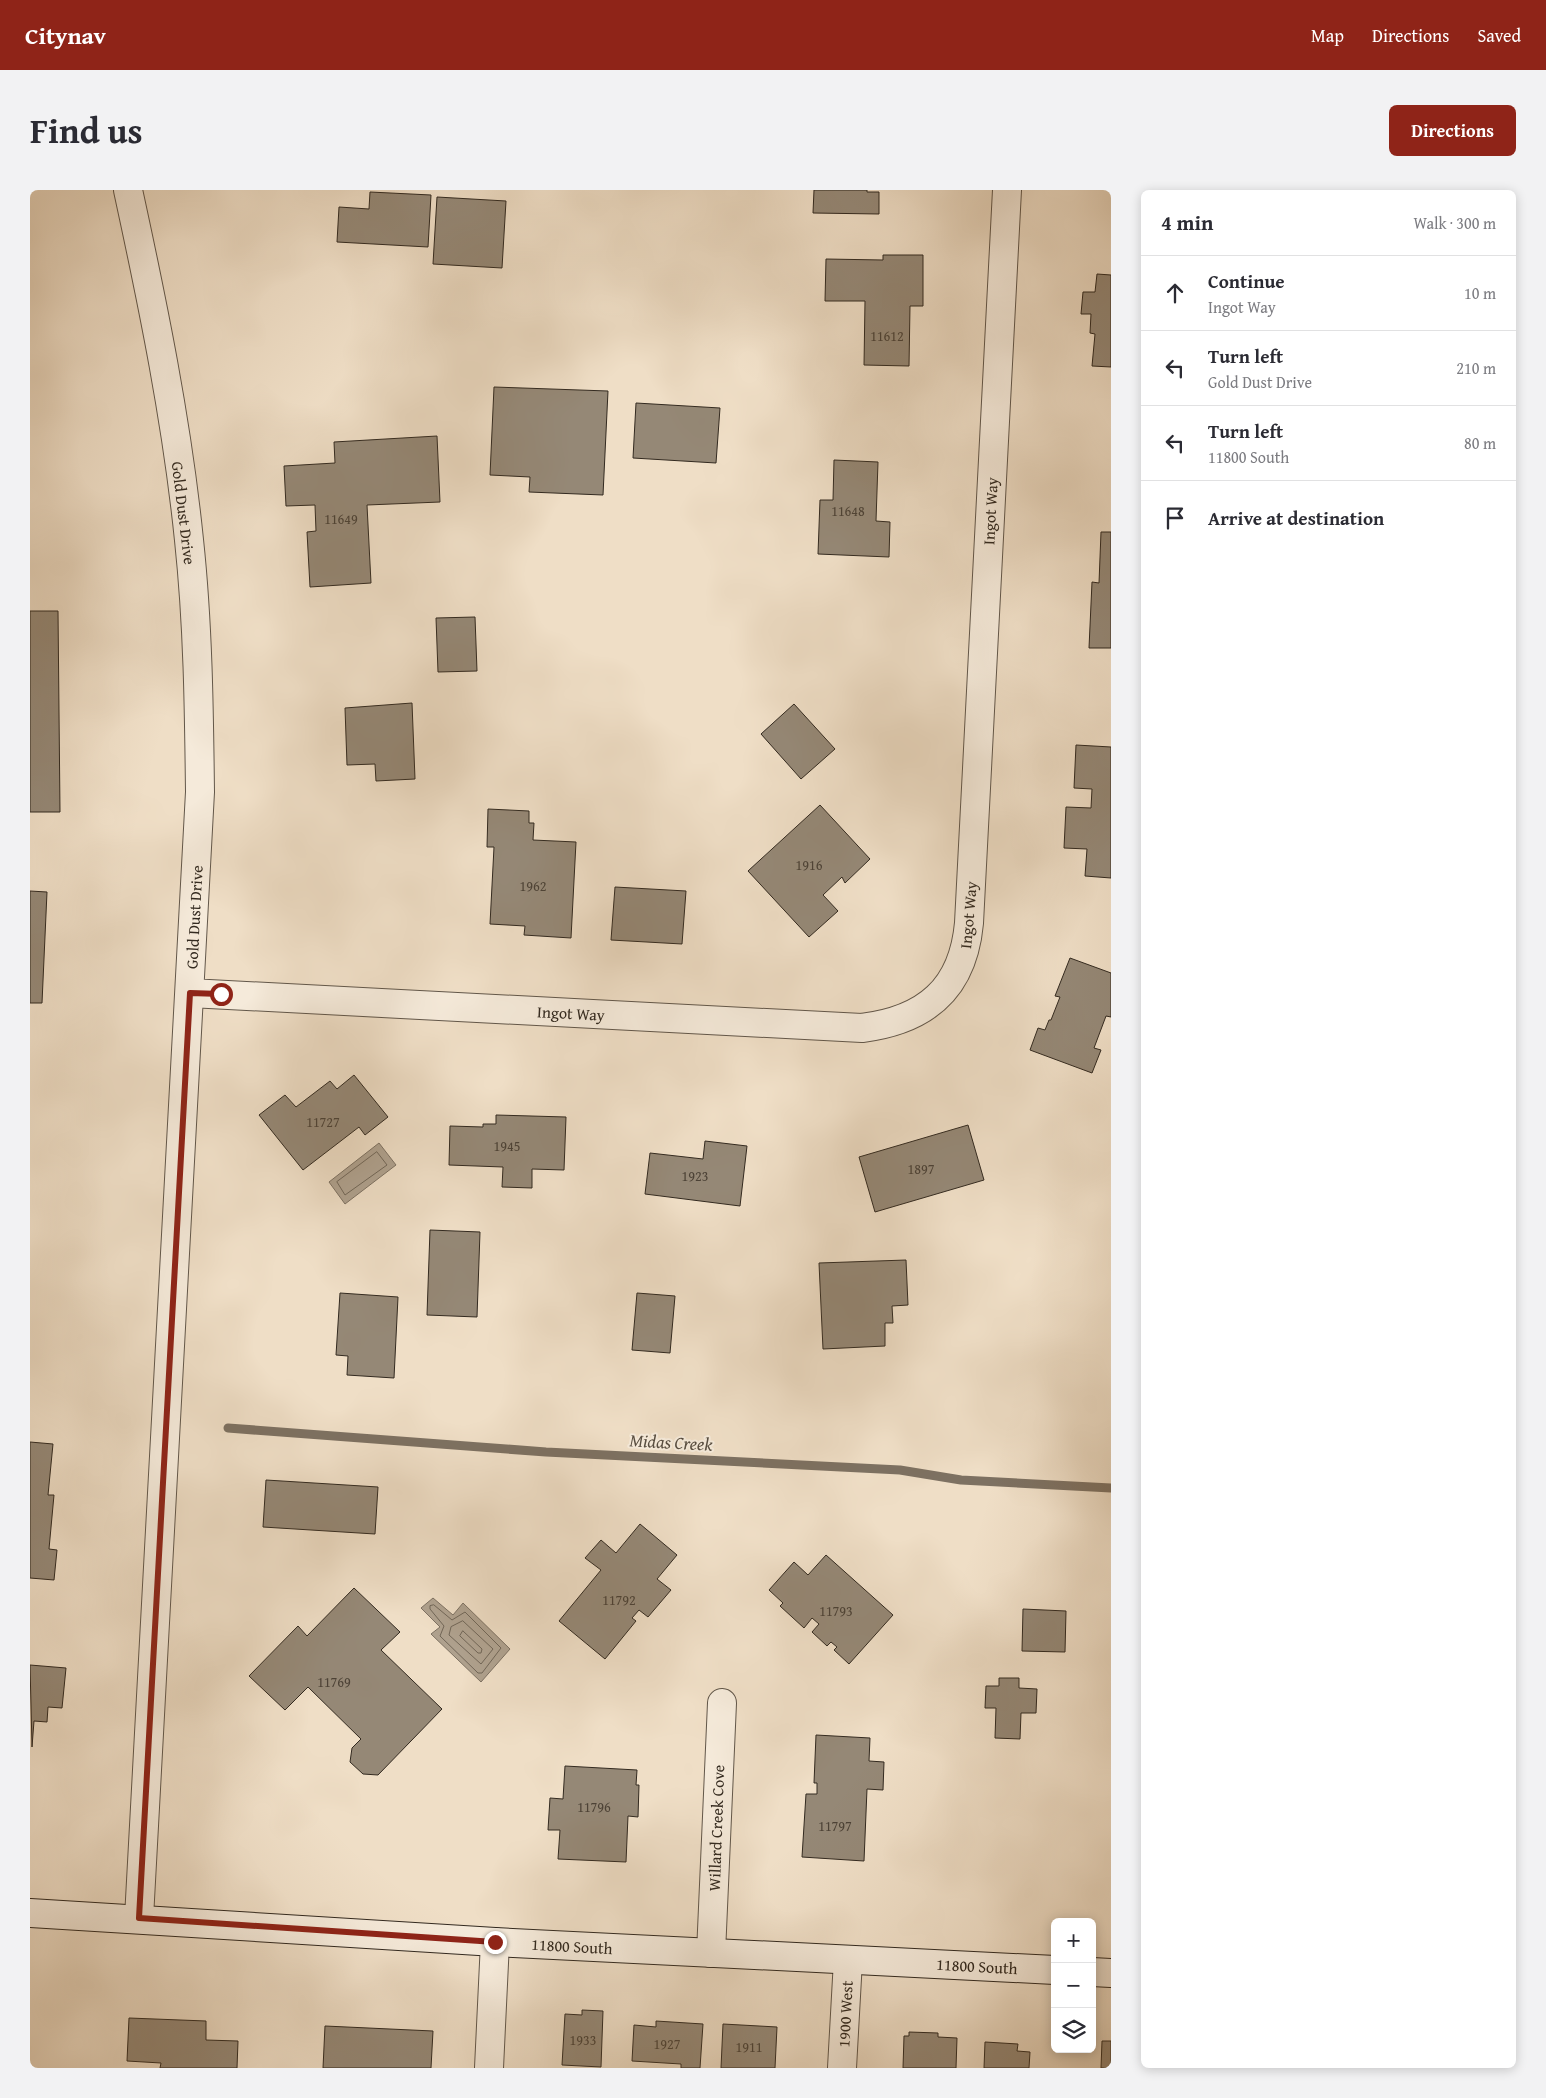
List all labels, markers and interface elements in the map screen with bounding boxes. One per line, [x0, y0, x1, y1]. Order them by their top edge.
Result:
text: Citynav [25, 18, 106, 53]
text: Map [1311, 22, 1344, 49]
text: Directions [1372, 22, 1449, 49]
text: Saved [1477, 22, 1521, 49]
text: Find us [30, 105, 143, 156]
button: Directions [1389, 105, 1516, 156]
text: 4 min [1161, 207, 1213, 238]
text: Walk · 300 m [1413, 211, 1496, 235]
text: Continue [1208, 267, 1285, 295]
icon: ahead [1161, 279, 1189, 307]
text: 10 m [1464, 281, 1496, 305]
text: Ingot Way [1208, 295, 1276, 319]
house number: 11612 [870, 326, 904, 346]
text: Turn left [1208, 342, 1283, 370]
icon: left [1161, 354, 1189, 382]
text: 210 m [1456, 356, 1496, 380]
text: Gold Dust Drive [1208, 370, 1312, 394]
text: Turn left [1208, 417, 1283, 445]
icon: left [1161, 429, 1189, 457]
text: 80 m [1464, 431, 1496, 455]
text: 11800 South [1208, 445, 1289, 469]
street label: Gold Dust Drive [166, 460, 202, 566]
street label: Ingot Way [976, 477, 1004, 545]
house number: 11648 [831, 501, 865, 521]
icon: arrive [1161, 504, 1189, 532]
text: Arrive at destination [1208, 504, 1384, 532]
house number: 11649 [324, 509, 358, 529]
house number: 1916 [796, 855, 823, 875]
street label: Gold Dust Drive [179, 864, 209, 970]
house number: 1962 [520, 876, 546, 896]
street label: Ingot Way [953, 880, 983, 950]
route start [210, 983, 233, 1006]
street label: Ingot Way [537, 999, 605, 1027]
house number: 11727 [306, 1112, 340, 1132]
house number: 1945 [494, 1136, 520, 1156]
house number: 1897 [908, 1159, 935, 1179]
house number: 1923 [682, 1166, 708, 1186]
water label: Midas Creek [629, 1426, 714, 1458]
house number: 11792 [602, 1590, 636, 1610]
house number: 11793 [819, 1601, 853, 1621]
house number: 11769 [317, 1672, 351, 1692]
street label: Willard Creek Cove [702, 1764, 730, 1892]
house number: 11796 [577, 1797, 611, 1817]
house number: 11797 [818, 1816, 852, 1836]
map controls [1051, 1918, 1096, 2053]
button: + [1051, 1918, 1096, 1963]
route end [484, 1931, 507, 1954]
street label: 11800 South [531, 1932, 613, 1960]
street label: 11800 South [936, 1952, 1018, 1980]
button: − [1051, 1963, 1096, 2008]
street label: 1900 West [831, 1980, 859, 2048]
button: layers [1051, 2008, 1096, 2053]
house number: 1933 [570, 2030, 596, 2050]
house number: 1927 [654, 2034, 681, 2054]
house number: 1911 [736, 2037, 762, 2057]

